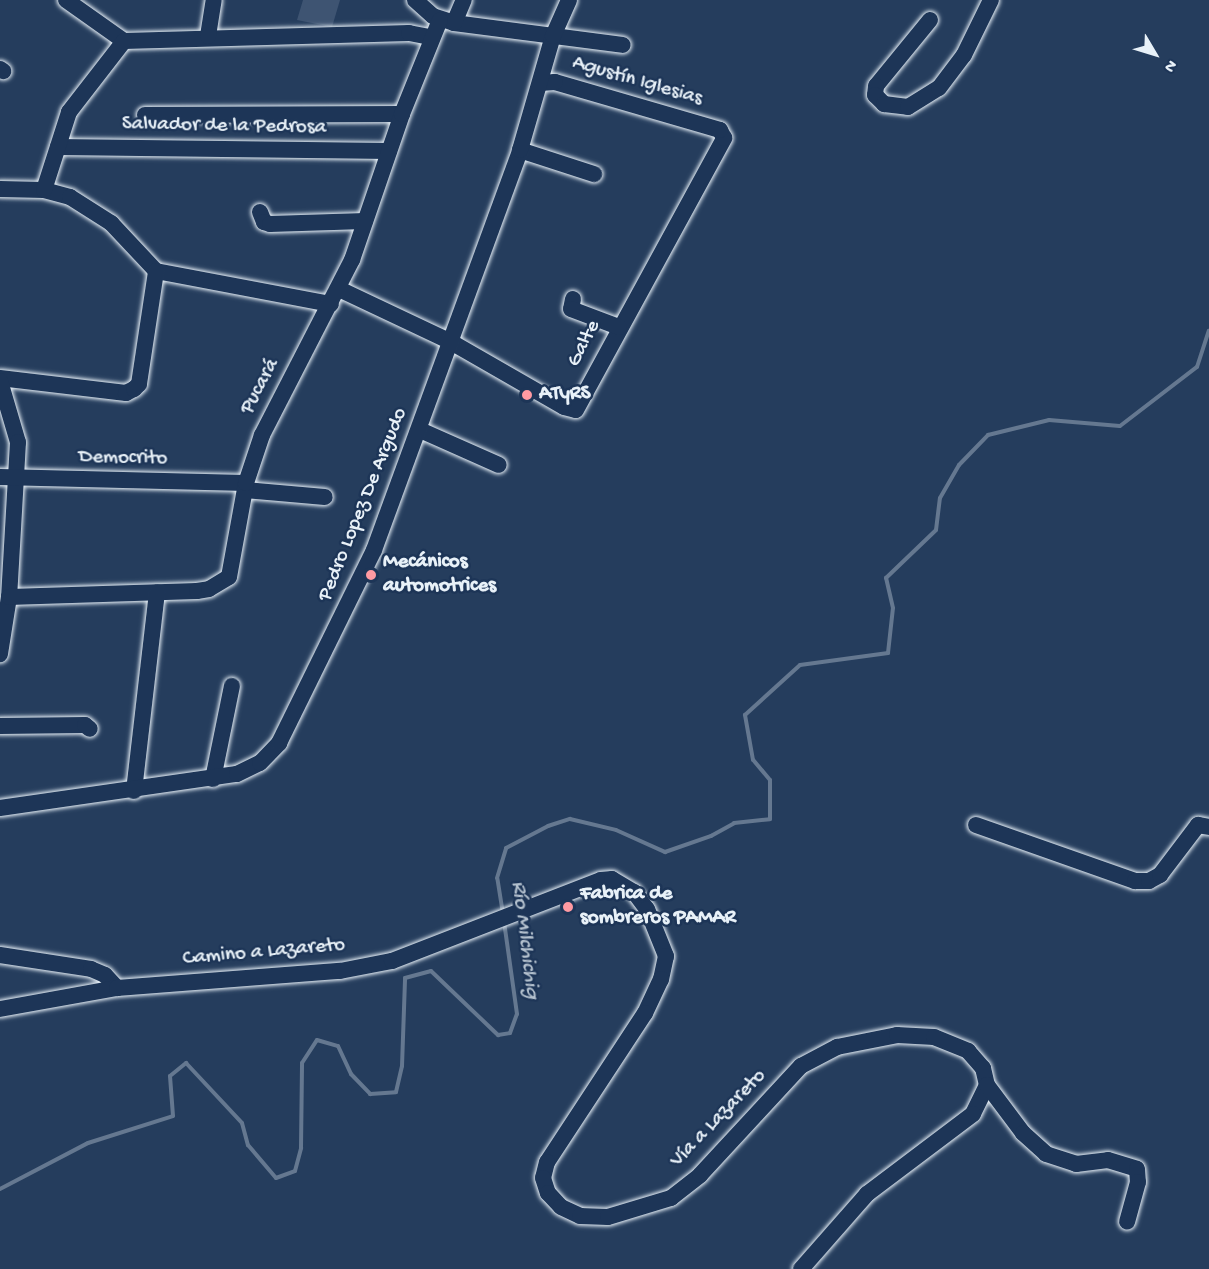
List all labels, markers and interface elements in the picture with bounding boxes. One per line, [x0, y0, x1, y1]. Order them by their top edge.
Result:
north arrow [1125, 24, 1185, 84]
street label: Agustín Iglesias [569, 51, 705, 113]
text: N [1159, 55, 1180, 75]
street label: Salvador de la Pedrosa [122, 113, 326, 141]
street label: Galte [563, 316, 607, 372]
street label: Pucará [236, 355, 286, 419]
place label: ATyRS [539, 382, 591, 408]
marker: ATyRS [520, 388, 534, 402]
street label: Pedro Lopez De Argudo [314, 405, 414, 605]
street label: Democrito [78, 446, 168, 472]
place label: Mecánicos automotrices [383, 550, 496, 600]
marker: Mecánicos automotrices [364, 568, 378, 582]
water label: Río Milchichig [504, 880, 544, 1000]
place label: Fabrica de sombreros PAMAR [580, 882, 736, 932]
marker: Fabrica de sombreros PAMAR [561, 900, 575, 914]
street label: Camino a Lazareto [182, 933, 346, 973]
street label: Vía a Lazareto [666, 1064, 772, 1174]

